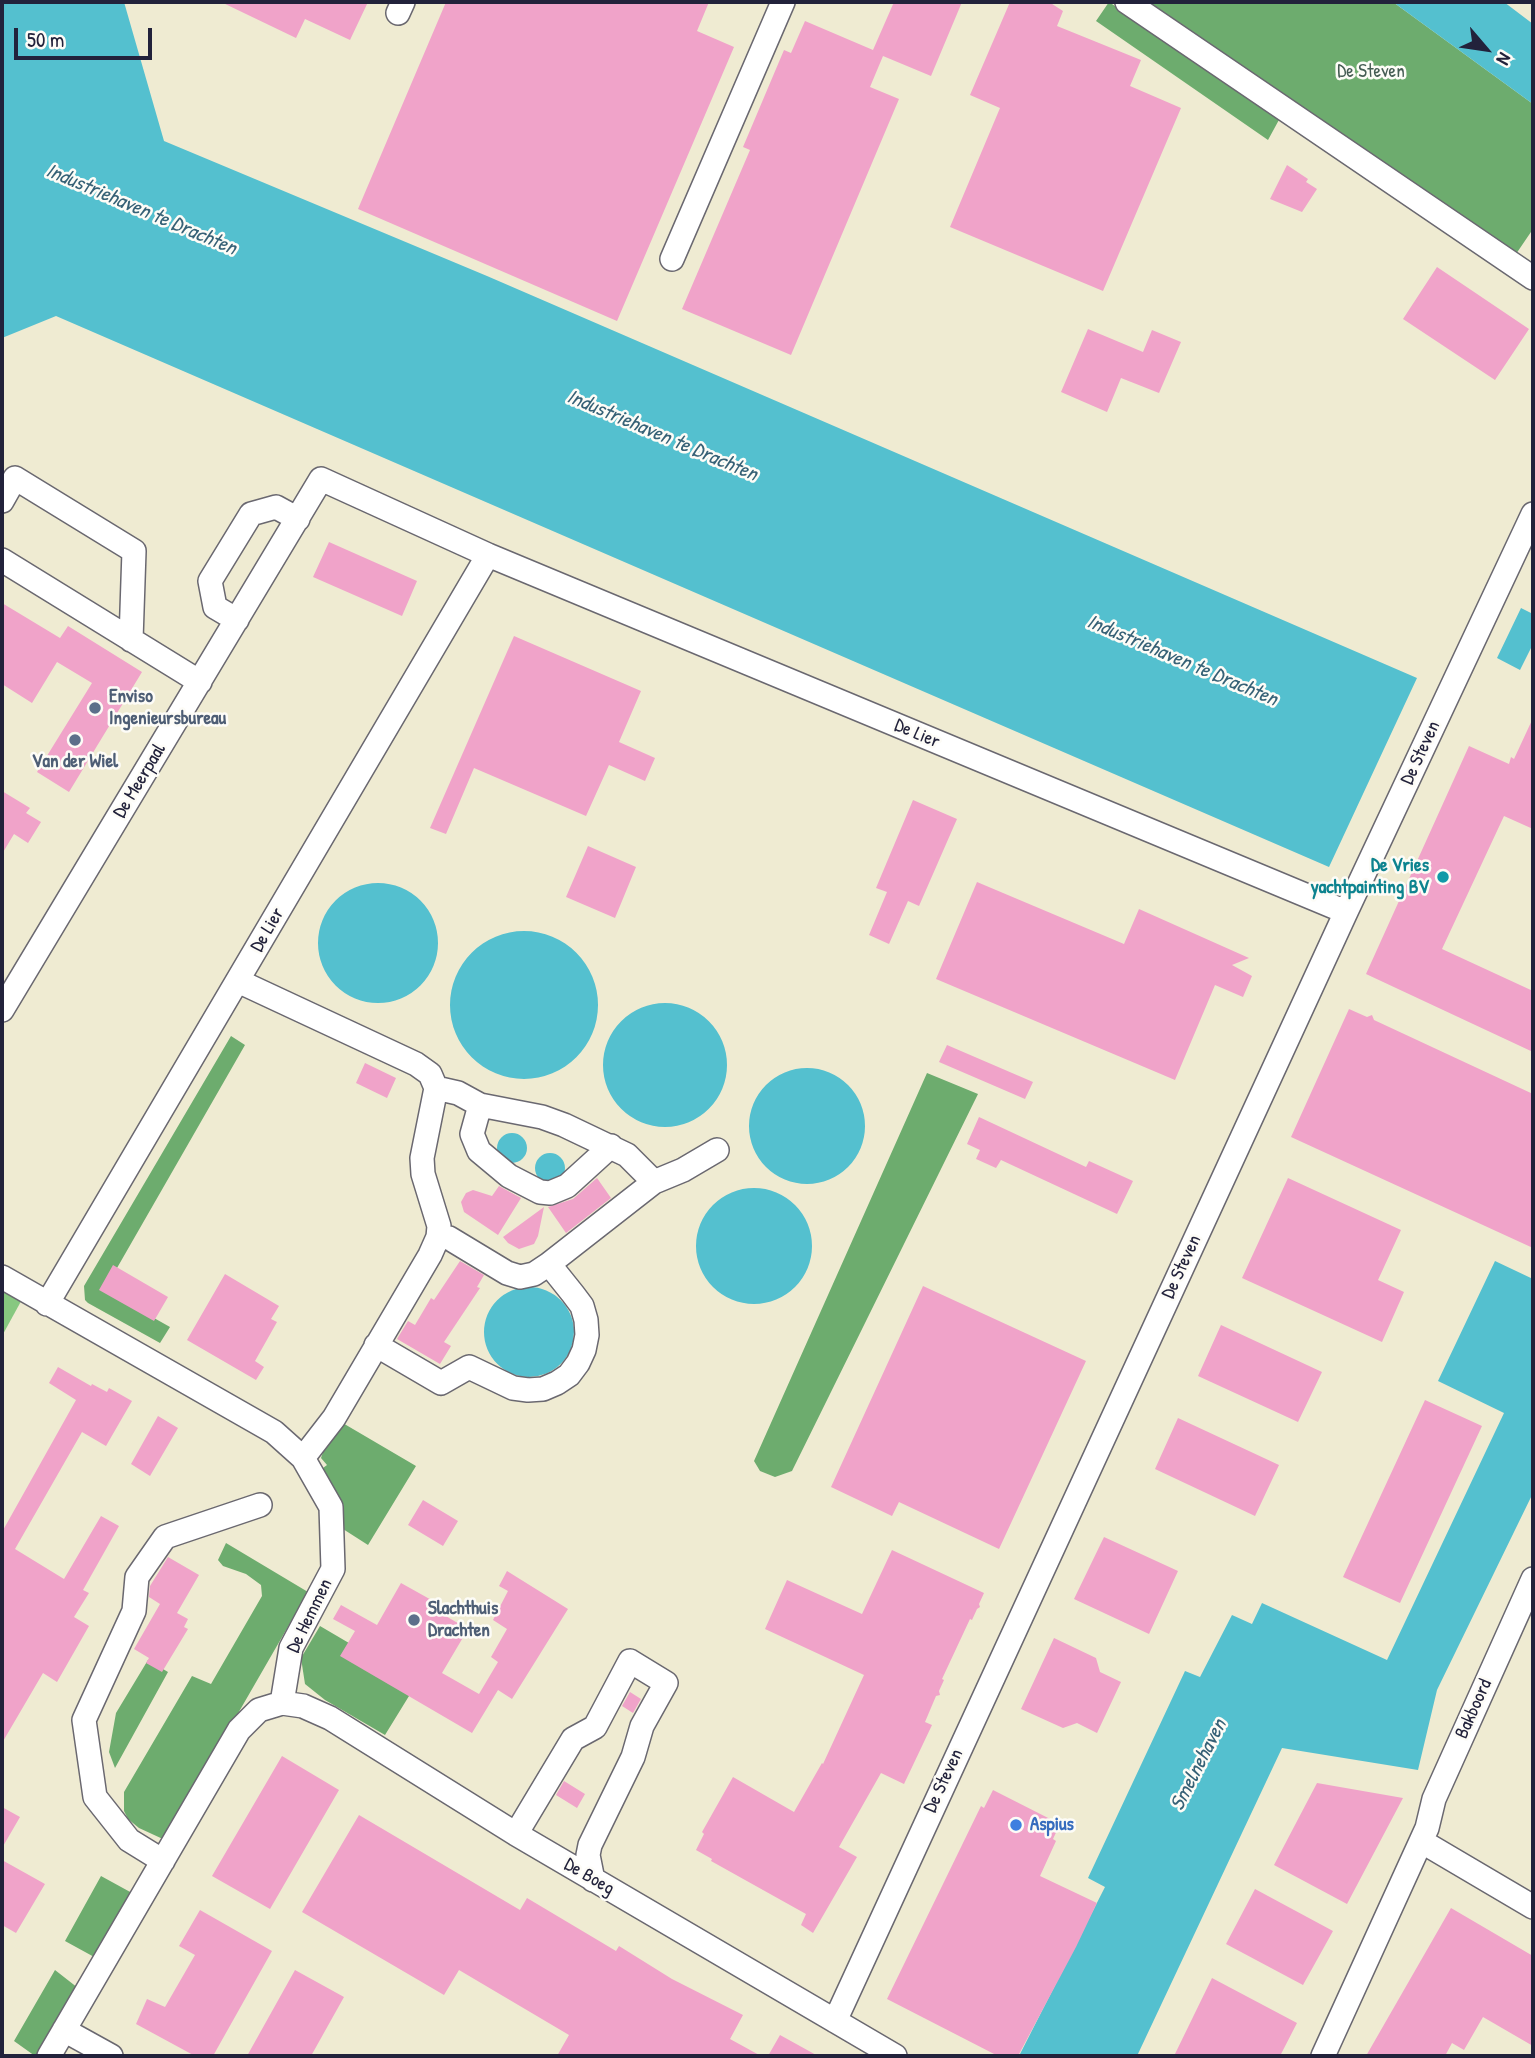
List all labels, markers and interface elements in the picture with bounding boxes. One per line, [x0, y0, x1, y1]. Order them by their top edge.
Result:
scale bar [18, 14, 156, 58]
north arrow [1451, 14, 1521, 84]
text: 50 m [27, 25, 64, 54]
text: N [1491, 48, 1518, 70]
park label: De Steven [1337, 61, 1405, 83]
water label: Industriehaven te Drachten [42, 158, 240, 262]
water label: Industriehaven te Drachten [563, 384, 761, 488]
water label: Industriehaven te Drachten [1083, 609, 1281, 713]
place label: Enviso Ingenieursbureau [109, 686, 226, 730]
marker: Enviso Ingenieursbureau [87, 700, 103, 716]
street label: De Lier [891, 714, 943, 754]
street label: De Steven [1396, 718, 1446, 788]
marker: Van der Wiel [67, 732, 83, 748]
street label: De Meerpaal [109, 740, 171, 822]
place label: Van der Wiel [32, 751, 118, 773]
place label: De Vries yachtpainting BV [1311, 855, 1429, 899]
marker: De Vries yachtpainting BV [1435, 869, 1451, 885]
street label: De Lier [246, 904, 290, 956]
street label: De Steven [1157, 1232, 1207, 1302]
street label: De Hemmen [282, 1575, 338, 1657]
place label: Slachthuis Drachten [428, 1598, 498, 1642]
marker: Slachthuis Drachten [406, 1612, 422, 1628]
street label: Bakboord [1451, 1676, 1497, 1742]
water label: Smelnehaven [1165, 1715, 1233, 1815]
street label: De Steven [919, 1746, 969, 1816]
place label: Aspius [1030, 1814, 1074, 1836]
marker: Aspius [1008, 1817, 1024, 1833]
street label: De Boeg [560, 1854, 618, 1900]

